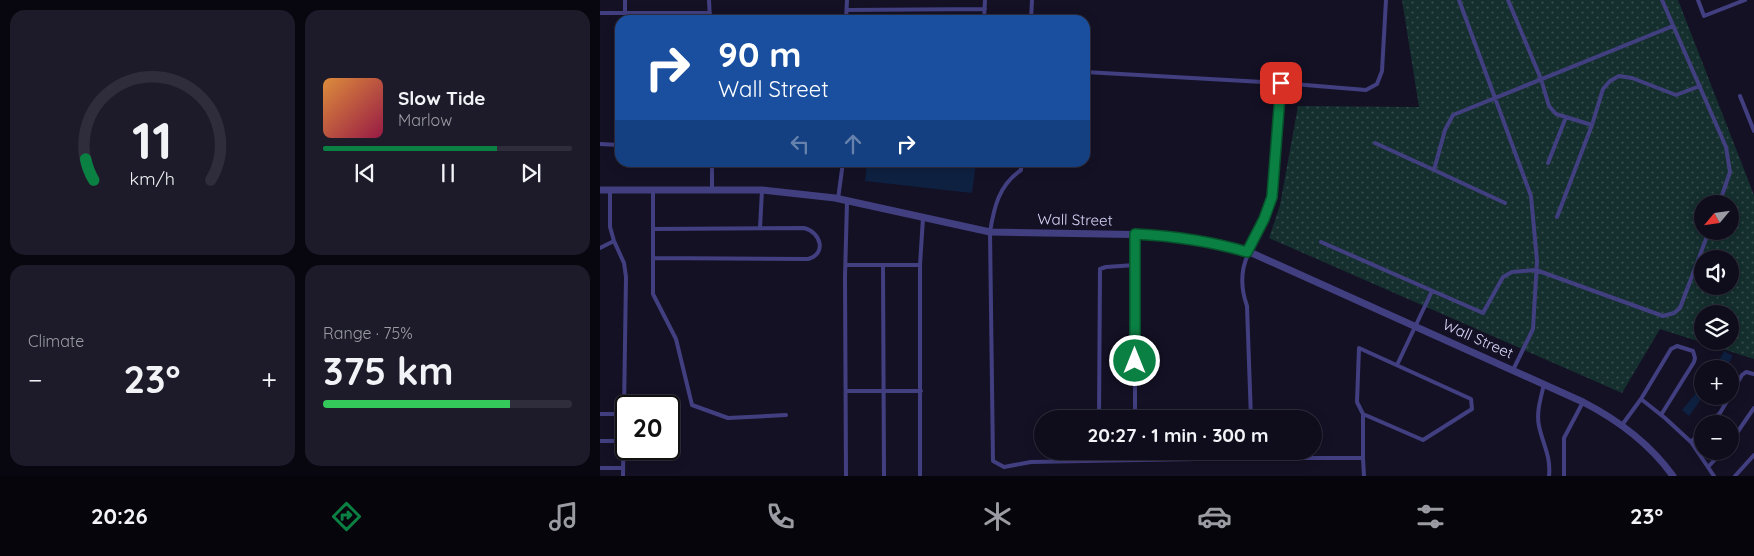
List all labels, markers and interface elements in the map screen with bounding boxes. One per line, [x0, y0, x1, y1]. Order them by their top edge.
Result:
text: 90 m [718, 32, 801, 76]
icon: right [635, 35, 700, 100]
pin [1260, 62, 1302, 104]
icon: arrive [1267, 69, 1295, 97]
text: Wall Street [718, 75, 829, 103]
text: Slow Tide [398, 86, 486, 110]
text: 11 [132, 107, 173, 172]
text: Marlow [398, 110, 452, 130]
icon: left [786, 130, 814, 158]
icon: ahead [839, 130, 867, 158]
icon: right [892, 130, 920, 158]
icon: previous [351, 159, 379, 187]
icon: pause [434, 159, 462, 187]
icon: next [517, 159, 545, 187]
text: km/h [130, 167, 175, 189]
north arrow [1694, 195, 1739, 240]
map controls [1694, 195, 1739, 460]
street label: Wall Street [1037, 209, 1113, 230]
button: sound [1694, 250, 1739, 295]
button: layers [1694, 305, 1739, 350]
street label: Wall Street [1440, 315, 1517, 363]
text: Range · 75% [323, 323, 413, 343]
text: Climate [28, 331, 84, 351]
position arrow [1108, 334, 1160, 386]
text: 375 km [323, 347, 453, 395]
text: 23° [123, 355, 180, 403]
button: + [1694, 360, 1739, 405]
text: − [28, 362, 43, 397]
text: + [261, 362, 277, 397]
speed limit sign: 20 [615, 395, 680, 460]
button: − [1694, 415, 1739, 460]
text: 20:27 · 1 min · 300 m [1087, 423, 1269, 447]
icon: directions [329, 499, 364, 534]
icon: music [546, 499, 581, 534]
icon: phone [763, 499, 798, 534]
icon: climate [980, 499, 1015, 534]
icon: car [1197, 499, 1232, 534]
icon: filters [1413, 499, 1448, 534]
text: 20:26 [91, 502, 148, 530]
text: 23° [1630, 502, 1663, 530]

